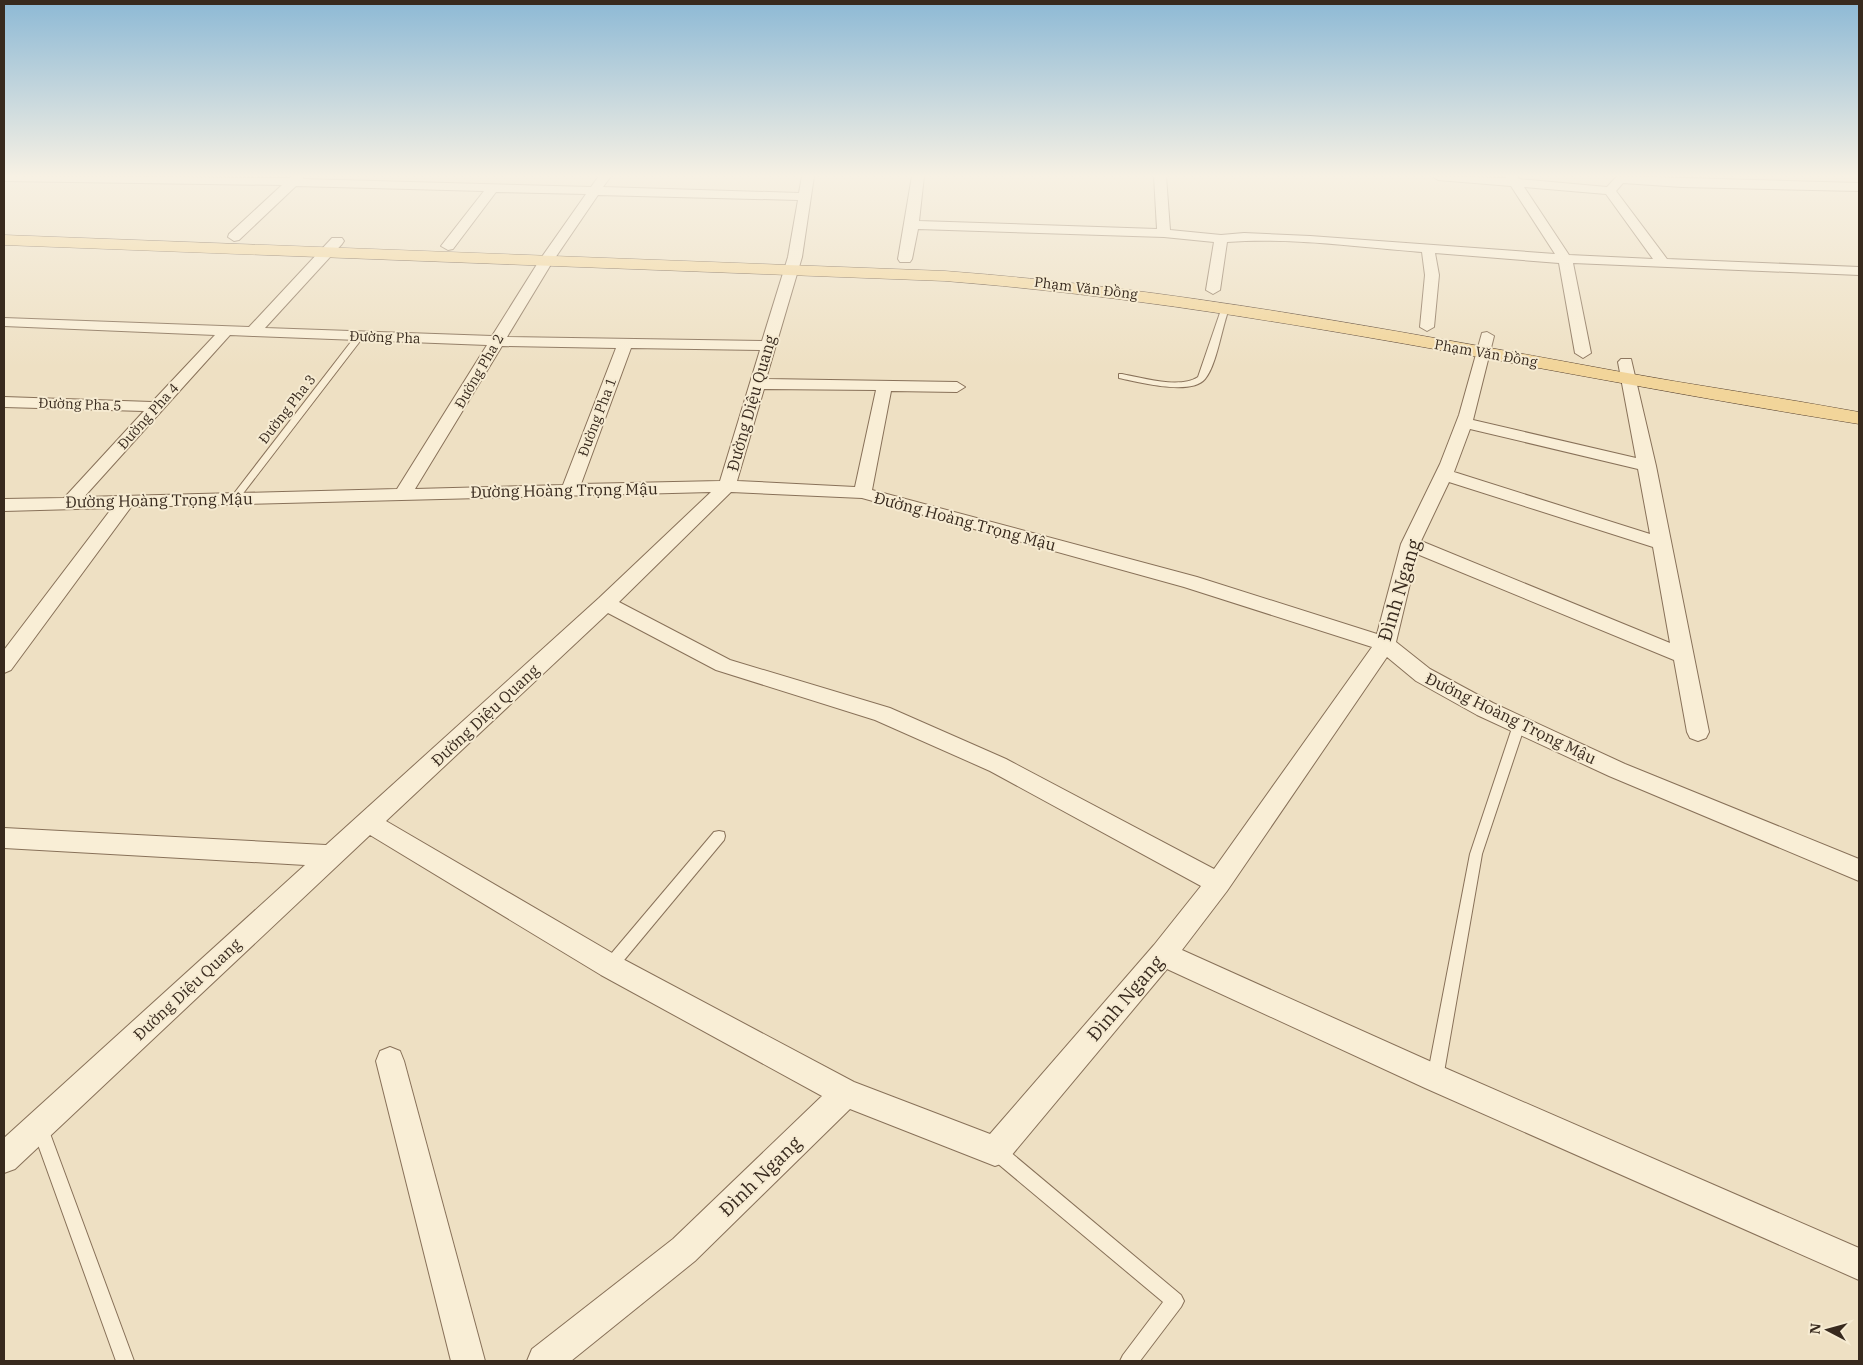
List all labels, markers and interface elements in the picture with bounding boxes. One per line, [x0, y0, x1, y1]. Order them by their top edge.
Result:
street label: Phạm Văn Đồng [1033, 273, 1139, 303]
street label: Đường Pha [349, 327, 421, 347]
street label: Đường Pha 2 [450, 331, 508, 411]
street label: Đường Diệu Quang [722, 332, 780, 473]
street label: Phạm Văn Đồng [1433, 335, 1539, 371]
street label: Đường Pha 3 [254, 371, 320, 447]
street label: Đường Pha 1 [574, 375, 620, 459]
street label: Đường Pha 4 [114, 379, 182, 453]
street label: Đường Pha 5 [38, 394, 122, 414]
street label: Đường Hoàng Trọng Mậu [470, 478, 658, 502]
street label: Đường Hoàng Trọng Mậu [872, 487, 1058, 555]
street label: Đường Hoàng Trọng Mậu [65, 488, 253, 512]
street label: Đình Ngang [1372, 535, 1426, 644]
street label: Đường Diệu Quang [427, 660, 543, 770]
street label: Đường Hoàng Trọng Mậu [1422, 668, 1600, 768]
street label: Đường Diệu Quang [129, 934, 245, 1044]
street label: Đình Ngang [1081, 950, 1169, 1046]
street label: Đình Ngang [714, 1130, 807, 1221]
north arrow [1803, 1305, 1853, 1355]
text: N [1806, 1322, 1825, 1335]

